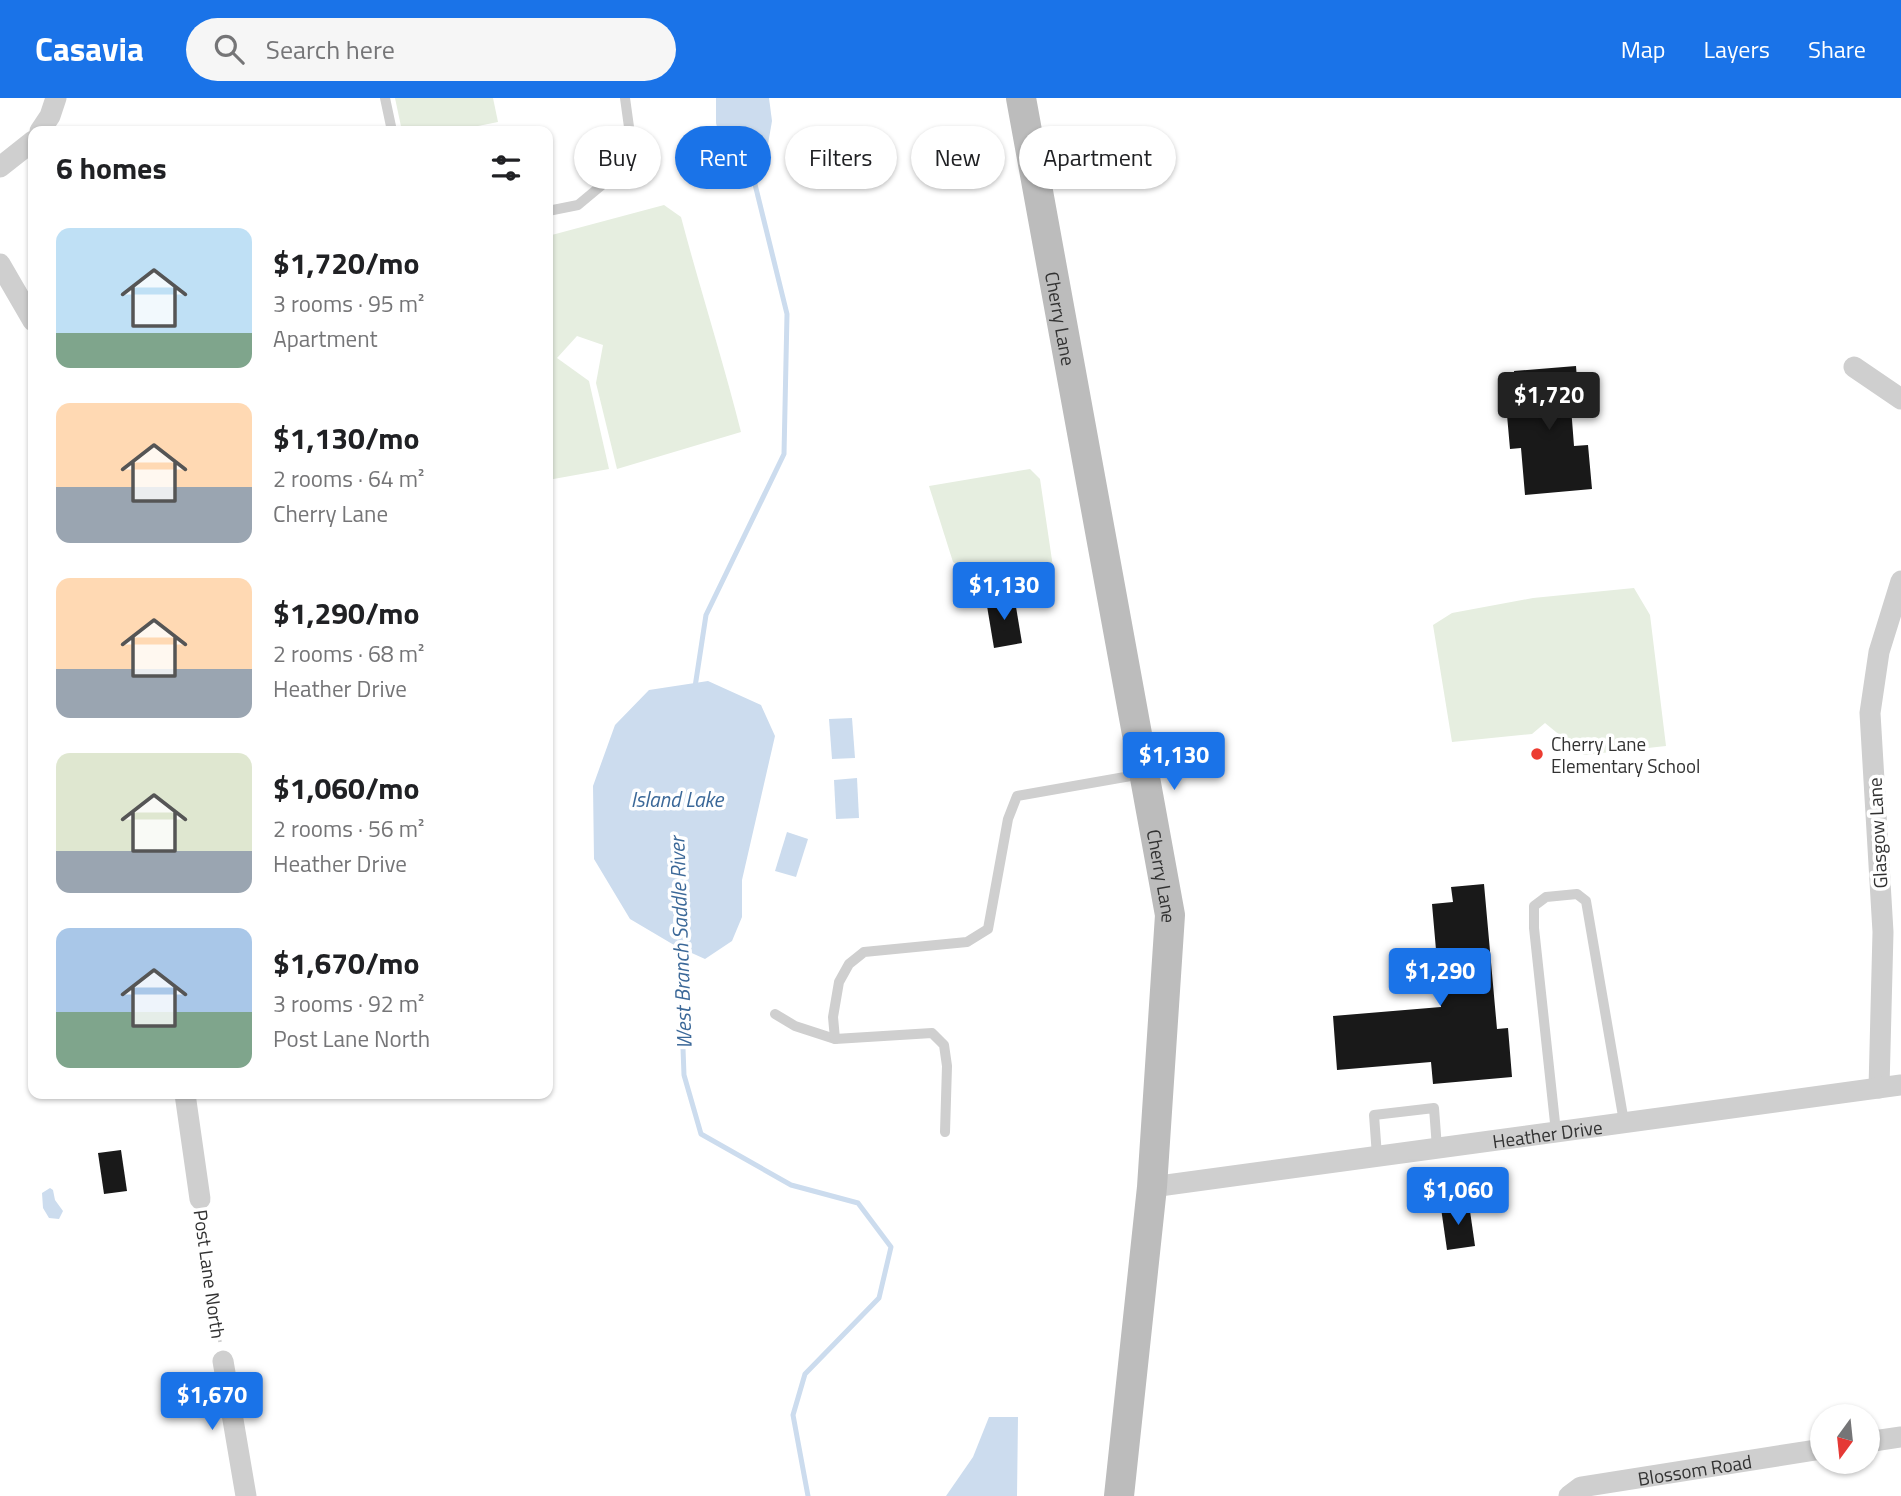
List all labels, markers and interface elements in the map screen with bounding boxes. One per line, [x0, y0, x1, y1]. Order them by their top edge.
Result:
search box [186, 18, 676, 81]
text: Casavia [35, 24, 144, 74]
icon: search [210, 30, 248, 68]
text: Search here [266, 30, 395, 69]
text: Map [1621, 31, 1666, 67]
text: Layers [1704, 31, 1770, 67]
text: Share [1808, 31, 1866, 67]
chip: Buy [574, 126, 661, 189]
chip: Rent [675, 126, 771, 189]
chip: Filters [785, 126, 897, 189]
chip: New [911, 126, 1005, 189]
chip: Apartment [1019, 126, 1176, 189]
text: 6 homes [56, 145, 167, 191]
icon: filters [487, 149, 525, 187]
text: $1,720/mo [273, 240, 419, 286]
icon: home [112, 256, 196, 340]
street label: Cherry Lane [1038, 269, 1084, 368]
text: 3 rooms · 95 m² [273, 286, 424, 321]
text: Apartment [273, 321, 378, 356]
pin: $1,720 [1492, 372, 1606, 432]
text: $1,720 [1514, 377, 1584, 412]
text: $1,130/mo [273, 415, 419, 461]
icon: home [112, 431, 196, 515]
text: 2 rooms · 64 m² [273, 461, 424, 496]
text: Cherry Lane [273, 496, 388, 531]
pin: $1,130 [947, 562, 1061, 622]
text: $1,130 [969, 567, 1039, 602]
text: $1,290/mo [273, 590, 419, 636]
icon: home [112, 606, 196, 690]
text: 2 rooms · 68 m² [273, 636, 424, 671]
text: Heather Drive [273, 671, 407, 706]
place label: Cherry Lane Elementary School [1551, 729, 1700, 780]
pin: $1,130 [1117, 732, 1231, 792]
text: $1,130 [1139, 737, 1209, 772]
marker: Cherry Lane Elementary School [1529, 746, 1545, 762]
text: $1,060/mo [273, 765, 419, 811]
street label: Glasgow Lane [1860, 777, 1894, 889]
icon: home [112, 781, 196, 865]
water label: Island Lake [631, 783, 725, 815]
text: 2 rooms · 56 m² [273, 811, 424, 846]
street label: Cherry Lane [1140, 827, 1185, 924]
water label: West Branch Saddle River [660, 834, 700, 1050]
text: Heather Drive [273, 846, 407, 881]
text: $1,670/mo [273, 940, 419, 986]
pin: $1,290 [1383, 948, 1497, 1008]
text: $1,290 [1405, 953, 1475, 988]
icon: home [112, 956, 196, 1040]
text: 3 rooms · 92 m² [273, 986, 424, 1021]
text: Post Lane North [273, 1021, 430, 1056]
street label: Heather Drive [1491, 1111, 1604, 1155]
pin: $1,060 [1401, 1168, 1515, 1227]
text: $1,060 [1423, 1172, 1493, 1207]
street label: Post Lane North [187, 1208, 233, 1340]
pin: $1,670 [155, 1372, 269, 1432]
text: $1,670 [177, 1377, 247, 1412]
north arrow [1810, 1404, 1880, 1474]
map controls [1810, 1404, 1880, 1474]
street label: Blossom Road [1635, 1446, 1754, 1492]

